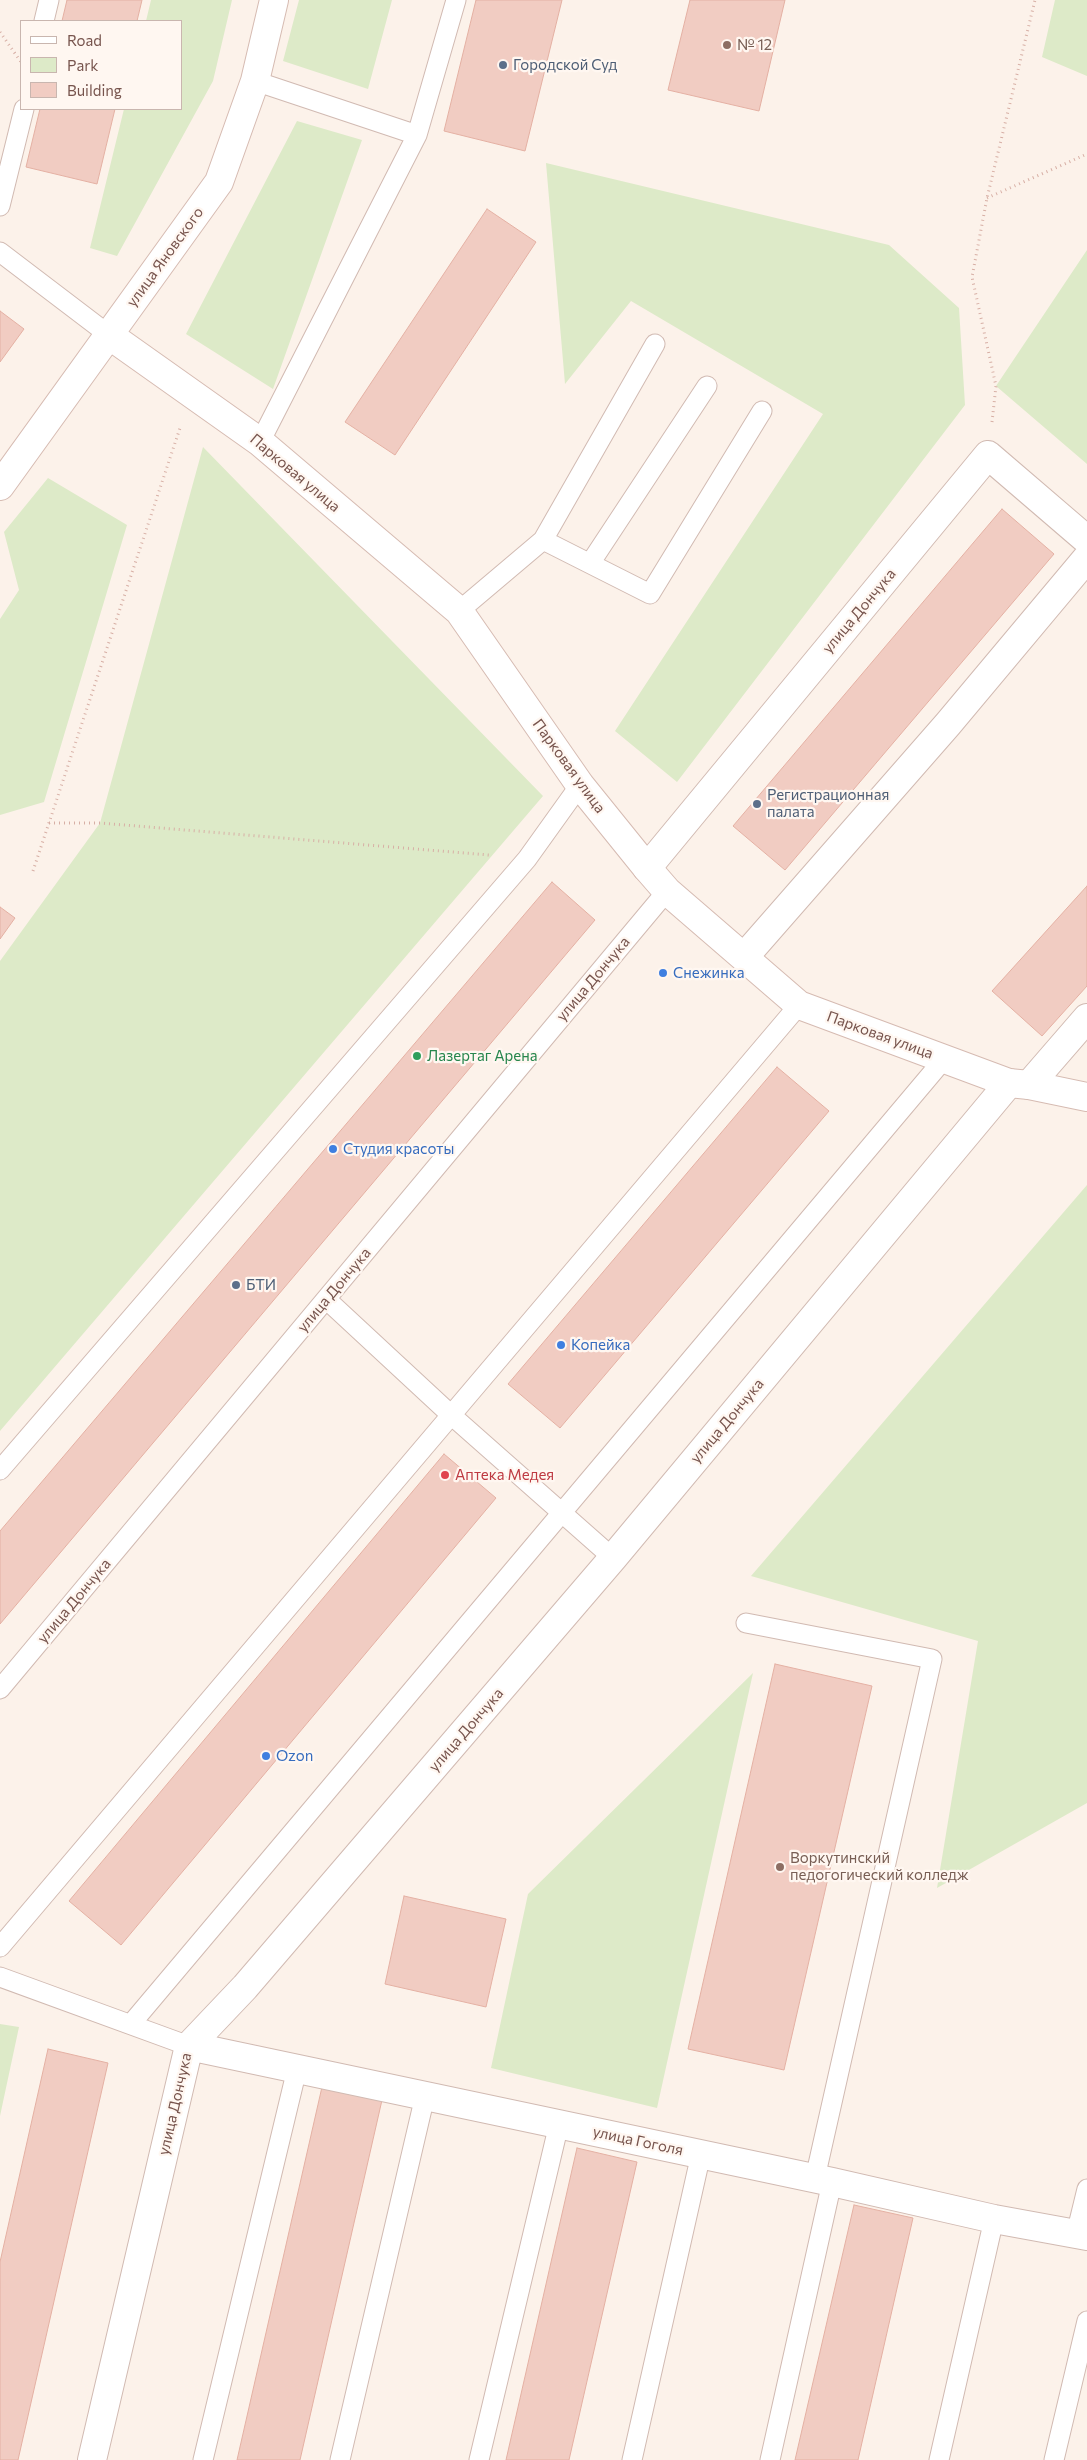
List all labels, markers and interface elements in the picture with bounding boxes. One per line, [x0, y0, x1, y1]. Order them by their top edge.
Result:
legend [20, 20, 182, 110]
text: Road [67, 31, 102, 49]
place label: № 12 [737, 36, 772, 54]
marker: № 12 [721, 39, 733, 51]
text: Park [67, 56, 98, 74]
place label: Городской Суд [513, 56, 617, 74]
marker: Городской Суд [497, 59, 509, 71]
text: Building [67, 81, 122, 99]
street label: улица Яновского [123, 204, 207, 310]
street label: Парковая улица [246, 430, 344, 516]
street label: улица Дончука [818, 565, 900, 657]
street label: Парковая улица [529, 715, 609, 817]
place label: Регистрационная палата [767, 786, 889, 821]
marker: Регистрационная палата [751, 798, 763, 810]
street label: улица Дончука [552, 933, 634, 1025]
place label: Снежинка [673, 964, 745, 982]
marker: Снежинка [657, 967, 669, 979]
street label: Парковая улица [824, 1007, 936, 1063]
place label: Лазертаг Арена [427, 1047, 538, 1065]
marker: Лазертаг Арена [411, 1050, 423, 1062]
place label: Студия красоты [343, 1140, 454, 1158]
marker: Студия красоты [327, 1143, 339, 1155]
street label: улица Дончука [293, 1244, 375, 1336]
place label: БТИ [246, 1276, 276, 1294]
marker: БТИ [230, 1279, 242, 1291]
place label: Копейка [571, 1336, 630, 1354]
marker: Копейка [555, 1339, 567, 1351]
street label: улица Дончука [686, 1375, 768, 1467]
place label: Аптека Медея [455, 1466, 554, 1484]
marker: Аптека Медея [439, 1469, 451, 1481]
street label: улица Дончука [33, 1555, 115, 1647]
street label: улица Дончука [425, 1685, 507, 1775]
place label: Ozon [276, 1747, 313, 1765]
marker: Ozon [260, 1750, 272, 1762]
place label: Воркутинский педогогический колледж [790, 1849, 969, 1884]
marker: Воркутинский педогогический колледж [774, 1861, 786, 1873]
street label: улица Дончука [154, 2051, 196, 2157]
street label: улица Гоголя [591, 2123, 685, 2159]

